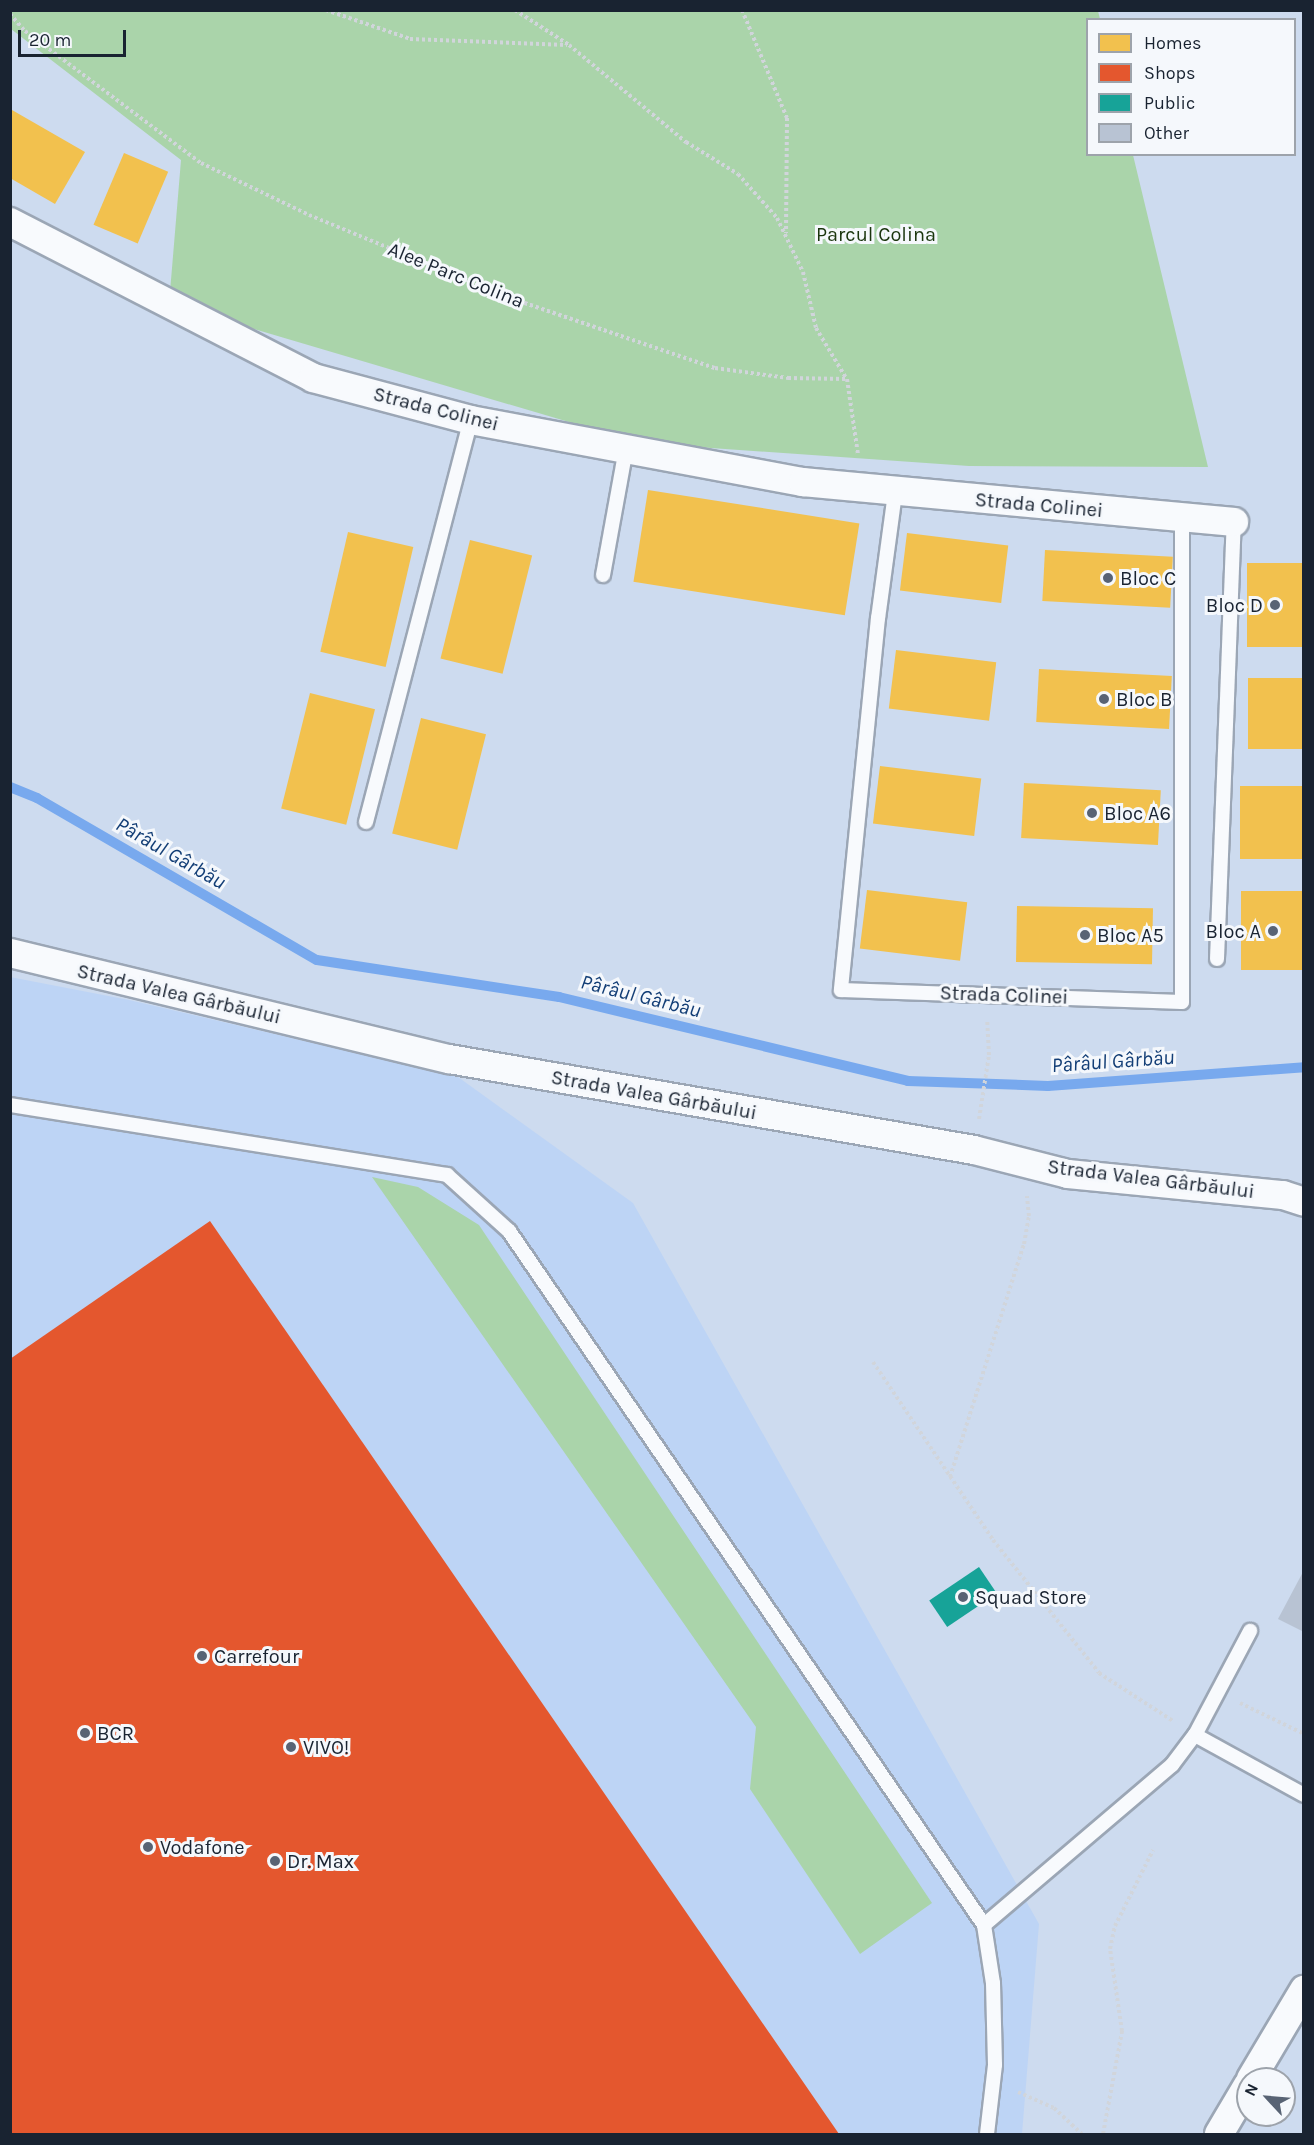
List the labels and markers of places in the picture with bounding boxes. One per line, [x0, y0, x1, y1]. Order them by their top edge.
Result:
place label: Bloc C [1120, 566, 1176, 590]
marker: Bloc C [1101, 571, 1115, 585]
place label: Bloc D [1206, 593, 1263, 617]
marker: Bloc D [1268, 598, 1282, 612]
place label: Bloc B [1116, 687, 1172, 711]
marker: Bloc B [1097, 692, 1111, 706]
place label: Bloc A6 [1104, 801, 1171, 825]
marker: Bloc A6 [1085, 806, 1099, 820]
place label: Bloc A [1205, 919, 1261, 943]
place label: Bloc A5 [1097, 923, 1164, 947]
marker: Bloc A [1266, 924, 1280, 938]
marker: Bloc A5 [1078, 928, 1092, 942]
place label: Squad Store [975, 1585, 1087, 1609]
marker: Squad Store [956, 1590, 970, 1604]
place label: Carrefour [214, 1644, 299, 1668]
marker: Carrefour [195, 1649, 209, 1663]
place label: BCR [97, 1721, 134, 1745]
marker: BCR [78, 1726, 92, 1740]
place label: VIVO! [303, 1735, 349, 1759]
marker: VIVO! [284, 1740, 298, 1754]
place label: Vodafone [160, 1835, 245, 1859]
marker: Vodafone [141, 1840, 155, 1854]
place label: Dr. Max [287, 1849, 354, 1873]
marker: Dr. Max [268, 1854, 282, 1868]

